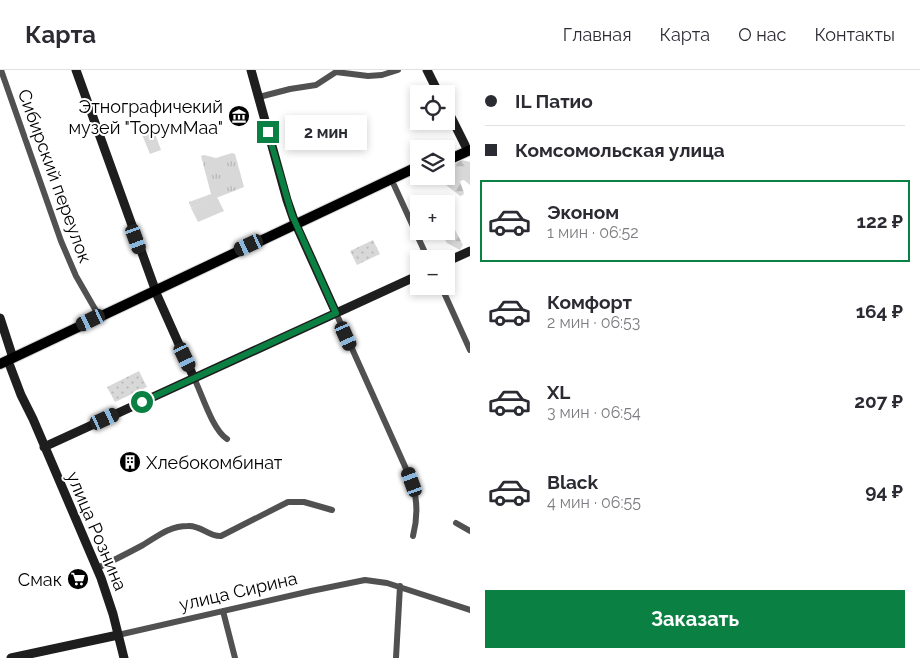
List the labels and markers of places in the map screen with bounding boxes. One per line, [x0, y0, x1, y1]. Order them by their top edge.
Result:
place label: Этнографичекий музей "ТорумМаа" [68, 96, 223, 138]
museum icon: Этнографичекий музей "ТорумМаа" [227, 104, 251, 128]
building icon: Хлебокомбинат [118, 450, 142, 474]
place label: Хлебокомбинат [146, 452, 283, 473]
supermarket icon: Смак [66, 567, 90, 591]
place label: Смак [18, 569, 62, 590]

